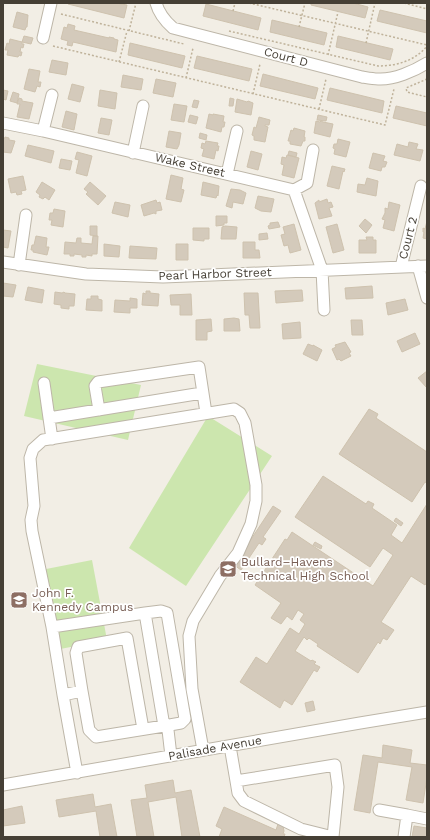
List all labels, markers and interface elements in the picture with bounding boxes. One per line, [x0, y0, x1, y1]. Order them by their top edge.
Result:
street label: Court D [262, 44, 310, 70]
street label: Wake Street [154, 150, 226, 180]
street label: Court 2 [396, 215, 420, 261]
street label: Pearl Harbor Street [158, 265, 272, 283]
place label: Bullard–Havens Technical High School [241, 555, 370, 583]
school or university icon: Bullard–Havens Technical High School [218, 559, 238, 579]
place label: John F. Kennedy Campus [32, 586, 133, 614]
school or university icon: John F. Kennedy Campus [9, 590, 29, 610]
street label: Palisade Avenue [167, 733, 263, 763]

